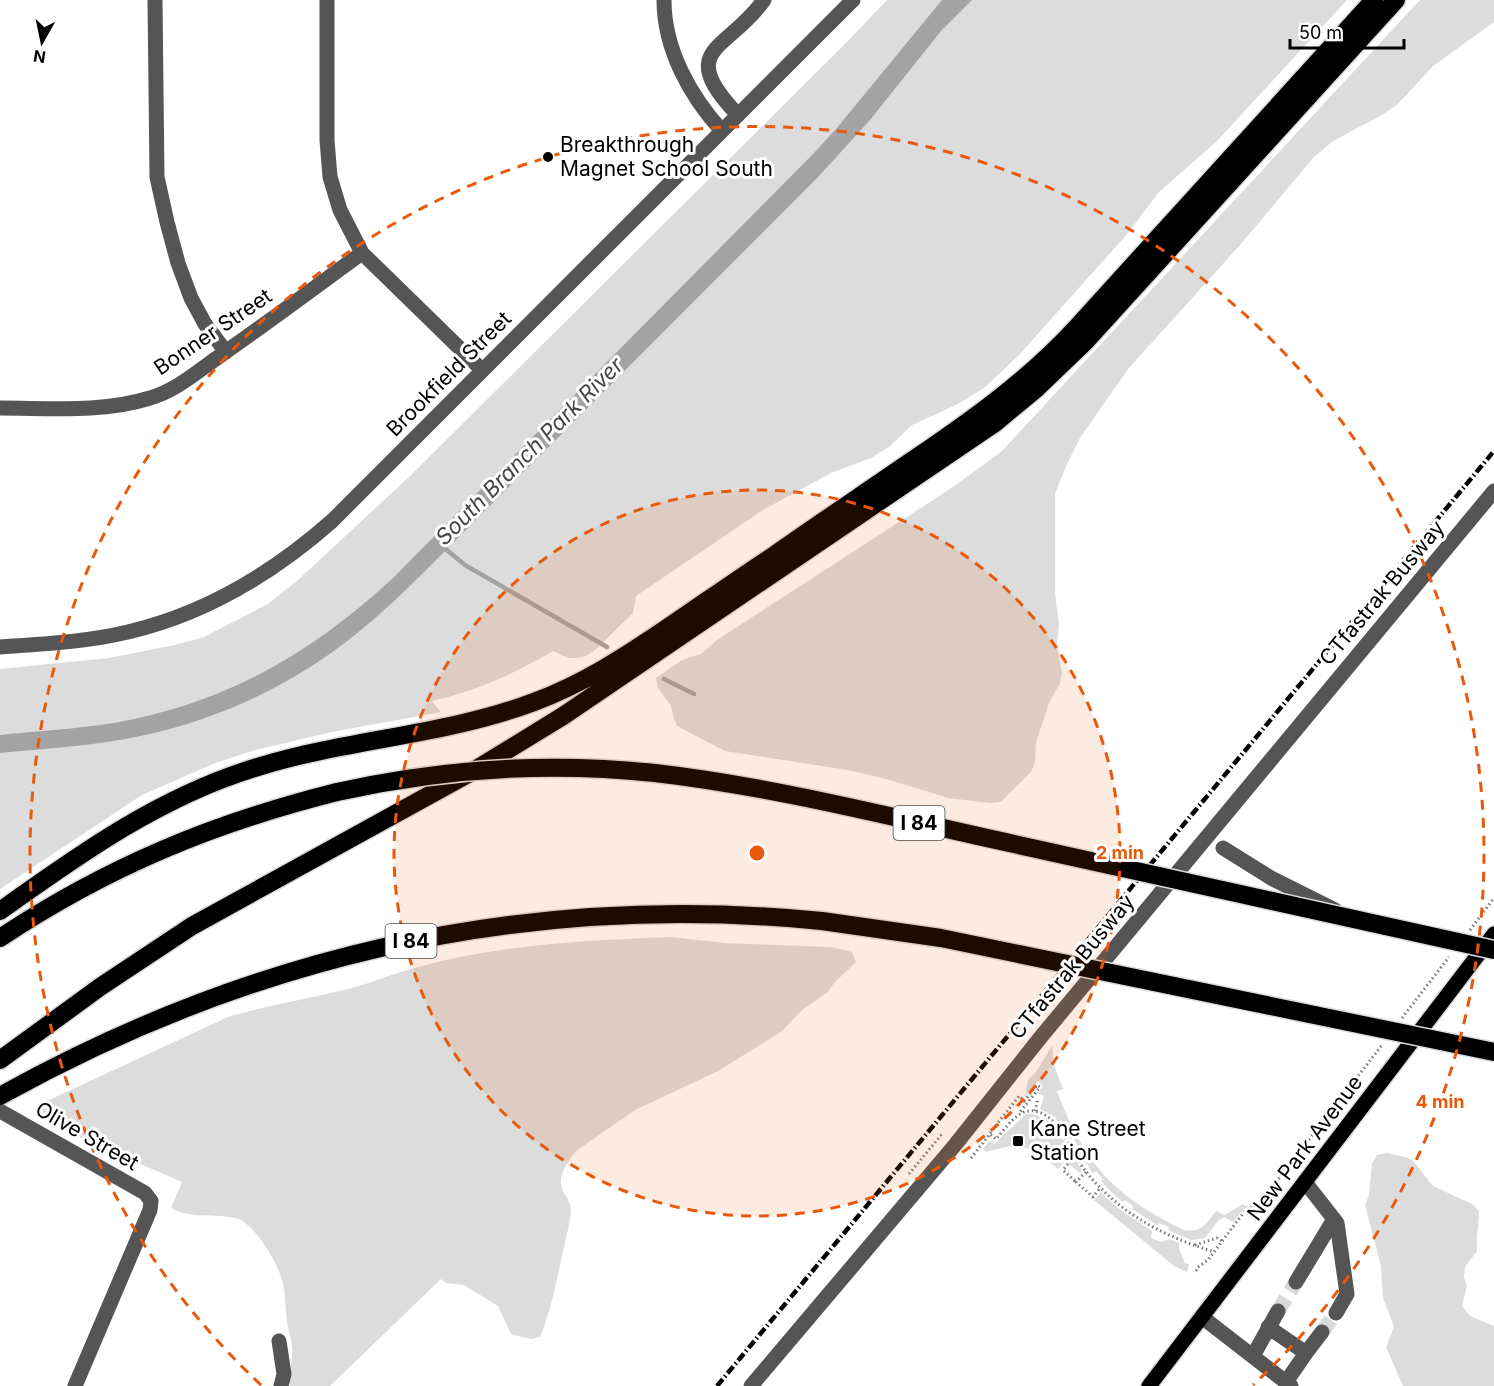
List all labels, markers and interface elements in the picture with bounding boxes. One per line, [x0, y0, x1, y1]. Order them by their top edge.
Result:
north arrow [12, 12, 72, 72]
scale bar [1290, 12, 1404, 50]
text: 50 m [1299, 22, 1342, 43]
text: N [32, 46, 47, 68]
place label: Breakthrough Magnet School South [560, 132, 773, 181]
marker: Breakthrough Magnet School South [541, 150, 555, 164]
street label: Bonner Street [149, 283, 276, 380]
street label: Brookfield Street [381, 306, 516, 441]
water label: South Branch Park River [430, 351, 629, 550]
street label: CTfastrak Busway [1314, 515, 1449, 670]
road number: I 84 [894, 806, 944, 840]
text: 2 min [1096, 842, 1144, 863]
centre of rings [747, 843, 767, 863]
street label: CTfastrak Busway [1004, 889, 1139, 1044]
road number: I 84 [386, 924, 436, 958]
street label: New Park Avenue [1242, 1070, 1367, 1225]
text: 4 min [1416, 1091, 1464, 1112]
street label: Olive Street [31, 1096, 143, 1175]
place label: Kane Street Station [1030, 1116, 1146, 1165]
marker: Kane Street Station [1011, 1134, 1025, 1148]

